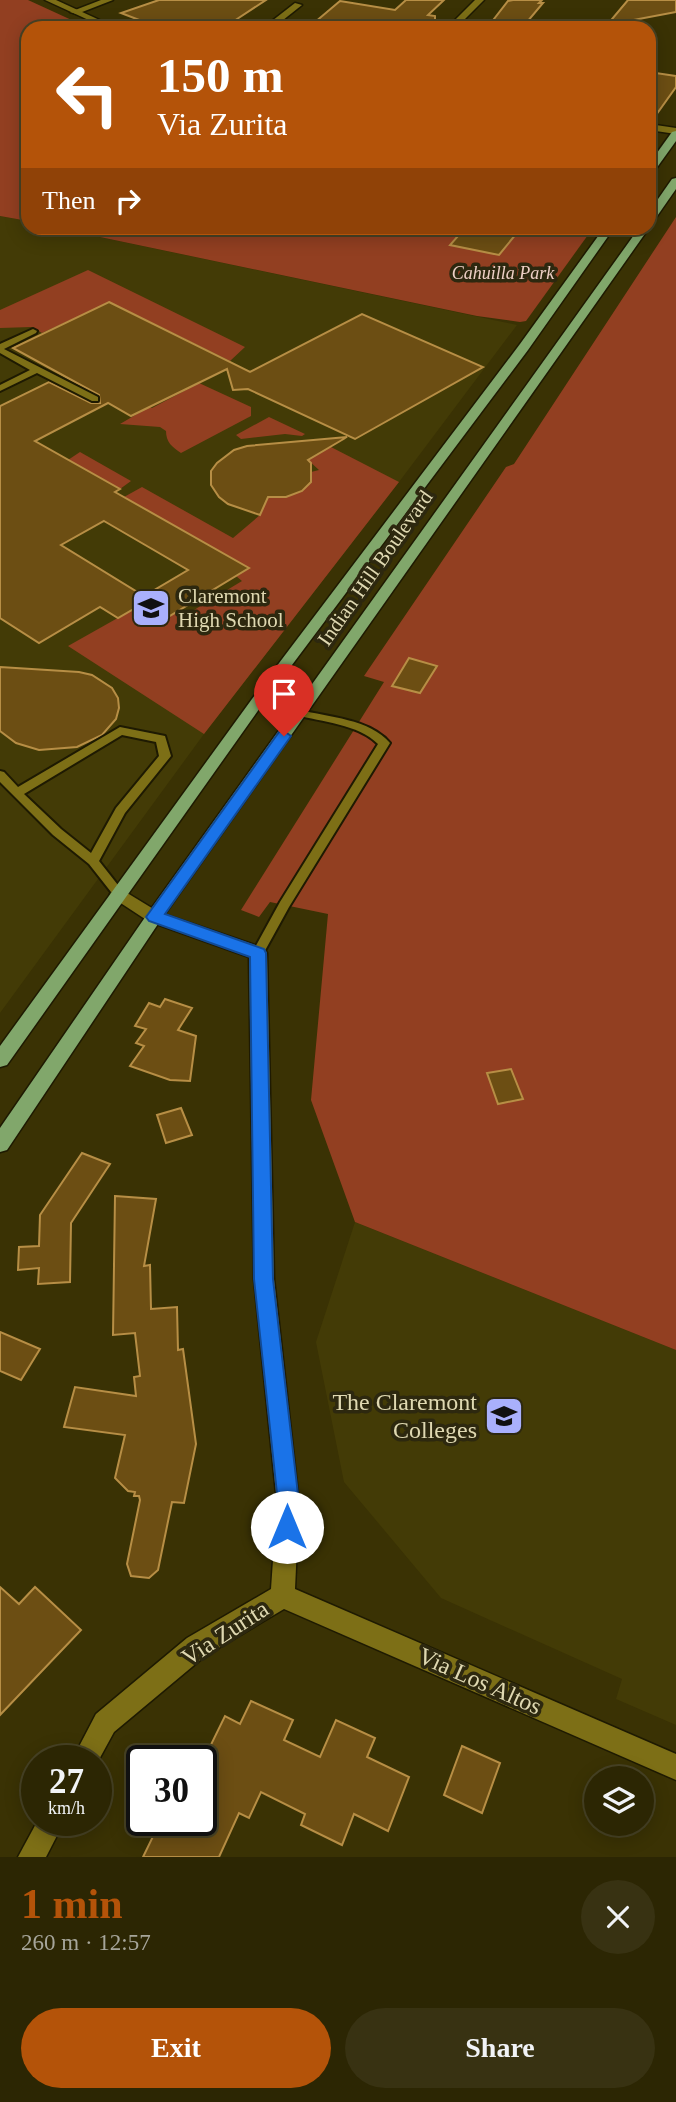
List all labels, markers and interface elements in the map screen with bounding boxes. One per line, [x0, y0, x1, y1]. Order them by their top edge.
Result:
text: 150 m [157, 48, 284, 103]
icon: left [42, 49, 133, 140]
text: Via Zurita [157, 106, 287, 142]
icon: right [109, 182, 147, 220]
text: Then [42, 186, 95, 215]
park label: Cahuilla Park [452, 263, 555, 283]
street label: Indian Hill Boulevard [312, 485, 438, 650]
place label: Claremont High School [178, 584, 284, 632]
school or university icon: Claremont High School [130, 587, 172, 629]
pin [254, 664, 314, 736]
icon: arrive [265, 675, 303, 713]
place label: The Claremont Colleges [332, 1389, 477, 1443]
school or university icon: The Claremont Colleges [483, 1395, 525, 1437]
position arrow [250, 1490, 324, 1564]
street label: Via Zurita [177, 1595, 273, 1671]
street label: Via Los Altos [414, 1642, 546, 1720]
speed limit sign: 30 [126, 1745, 217, 1836]
text: 27 [49, 1762, 84, 1801]
map controls [584, 1766, 654, 1836]
button: layers [584, 1766, 654, 1836]
text: km/h [48, 1798, 85, 1818]
button: close [581, 1880, 655, 1954]
text: 1 min [21, 1881, 123, 1927]
text: 260 m · 12:57 [21, 1930, 151, 1955]
button: Exit [21, 2008, 331, 2088]
button: Share [345, 2008, 655, 2088]

